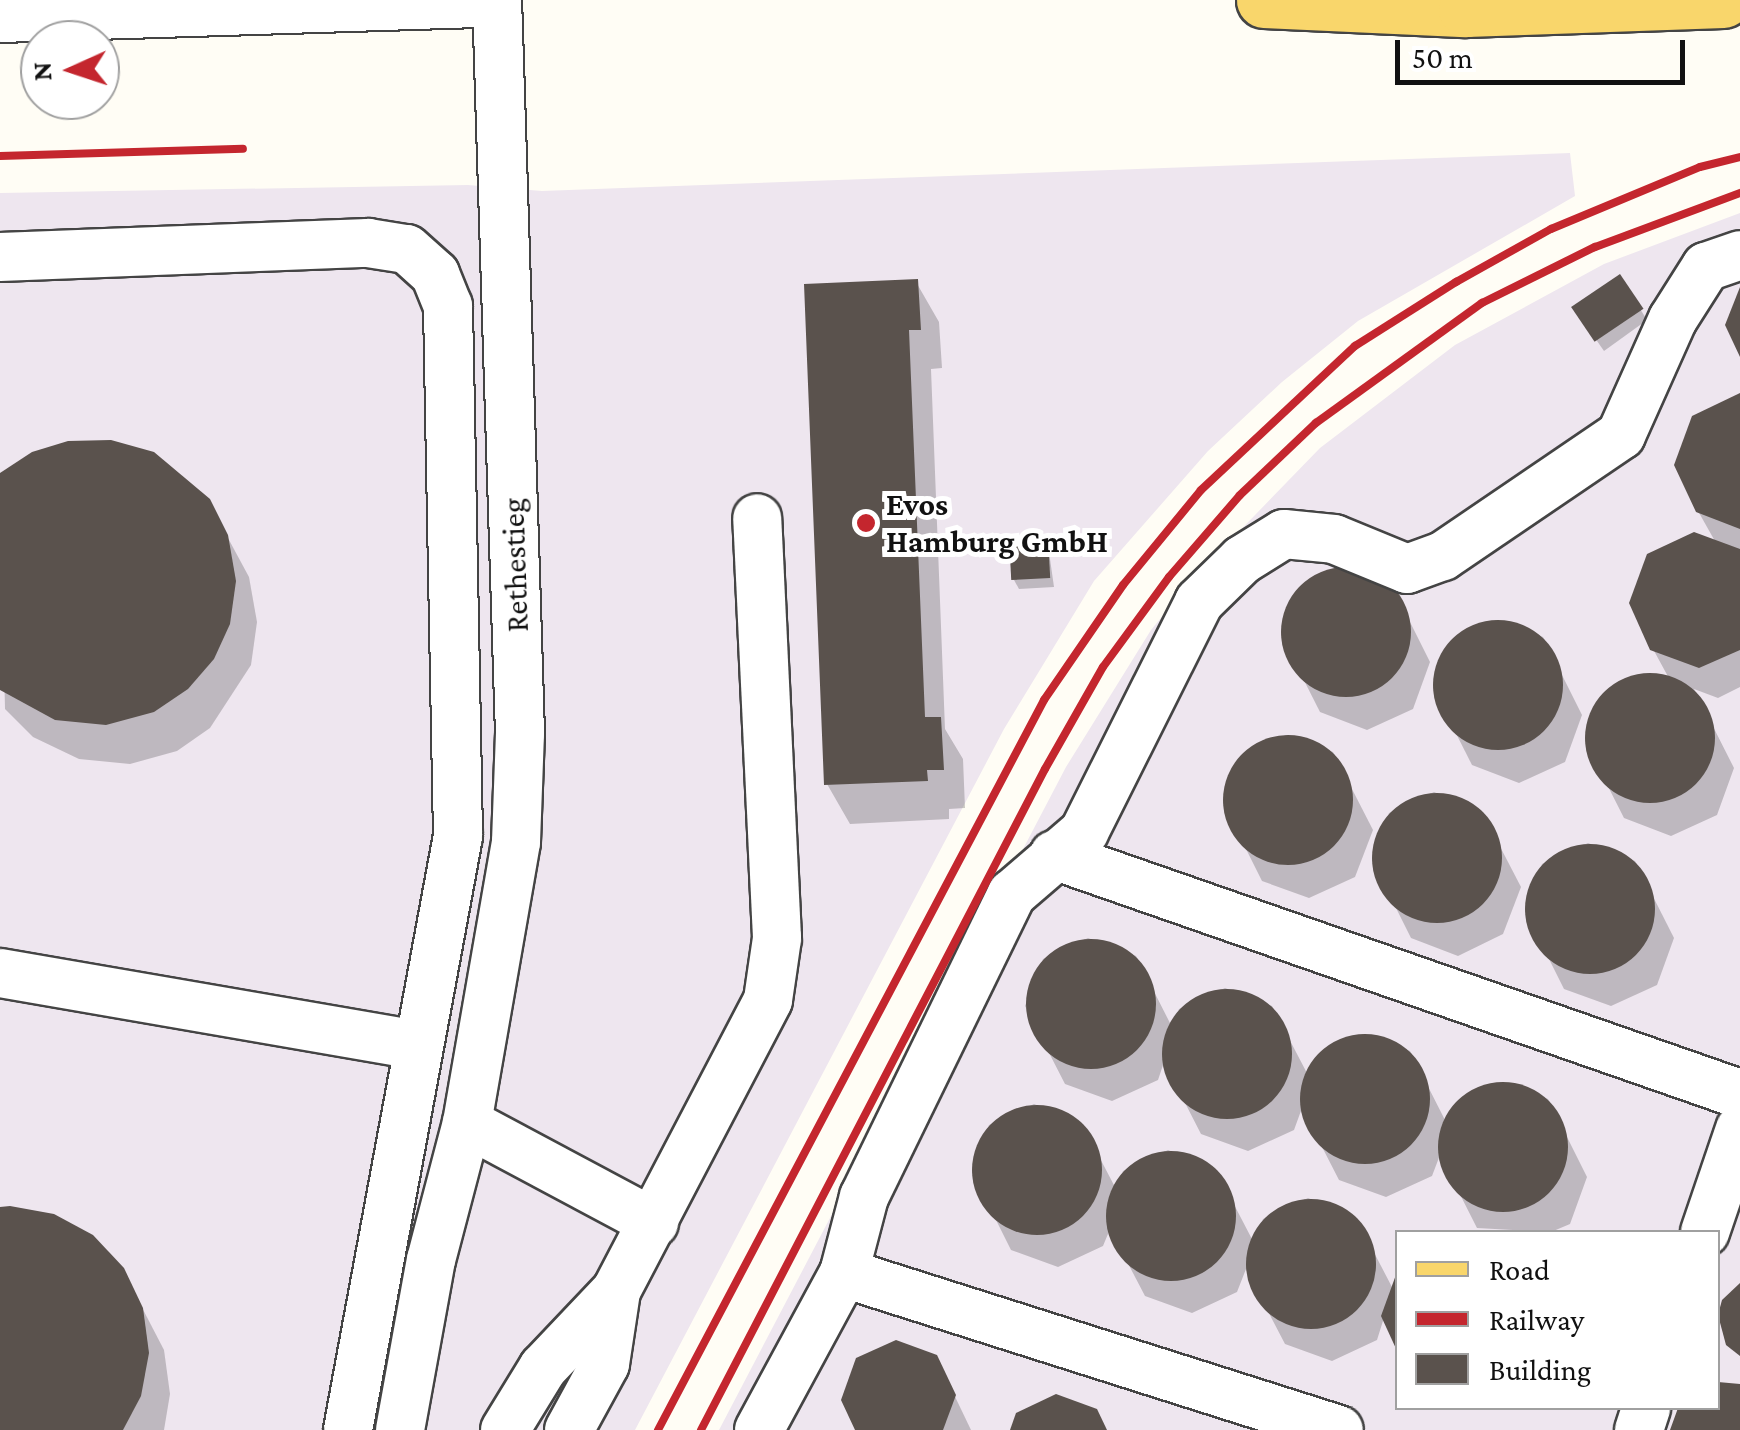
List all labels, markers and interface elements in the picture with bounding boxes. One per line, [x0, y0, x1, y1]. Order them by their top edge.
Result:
north arrow [20, 20, 120, 120]
scale bar [1400, 20, 1690, 82]
text: 50 m [1412, 41, 1473, 74]
text: N [26, 61, 58, 82]
place label: Evos Hamburg GmbH [886, 486, 1108, 561]
street label: Rethestieg [493, 497, 537, 633]
marker: Evos Hamburg GmbH [855, 512, 877, 534]
legend [1395, 1230, 1720, 1410]
text: Road [1489, 1253, 1550, 1286]
text: Railway [1489, 1303, 1584, 1336]
text: Building [1489, 1353, 1591, 1386]

